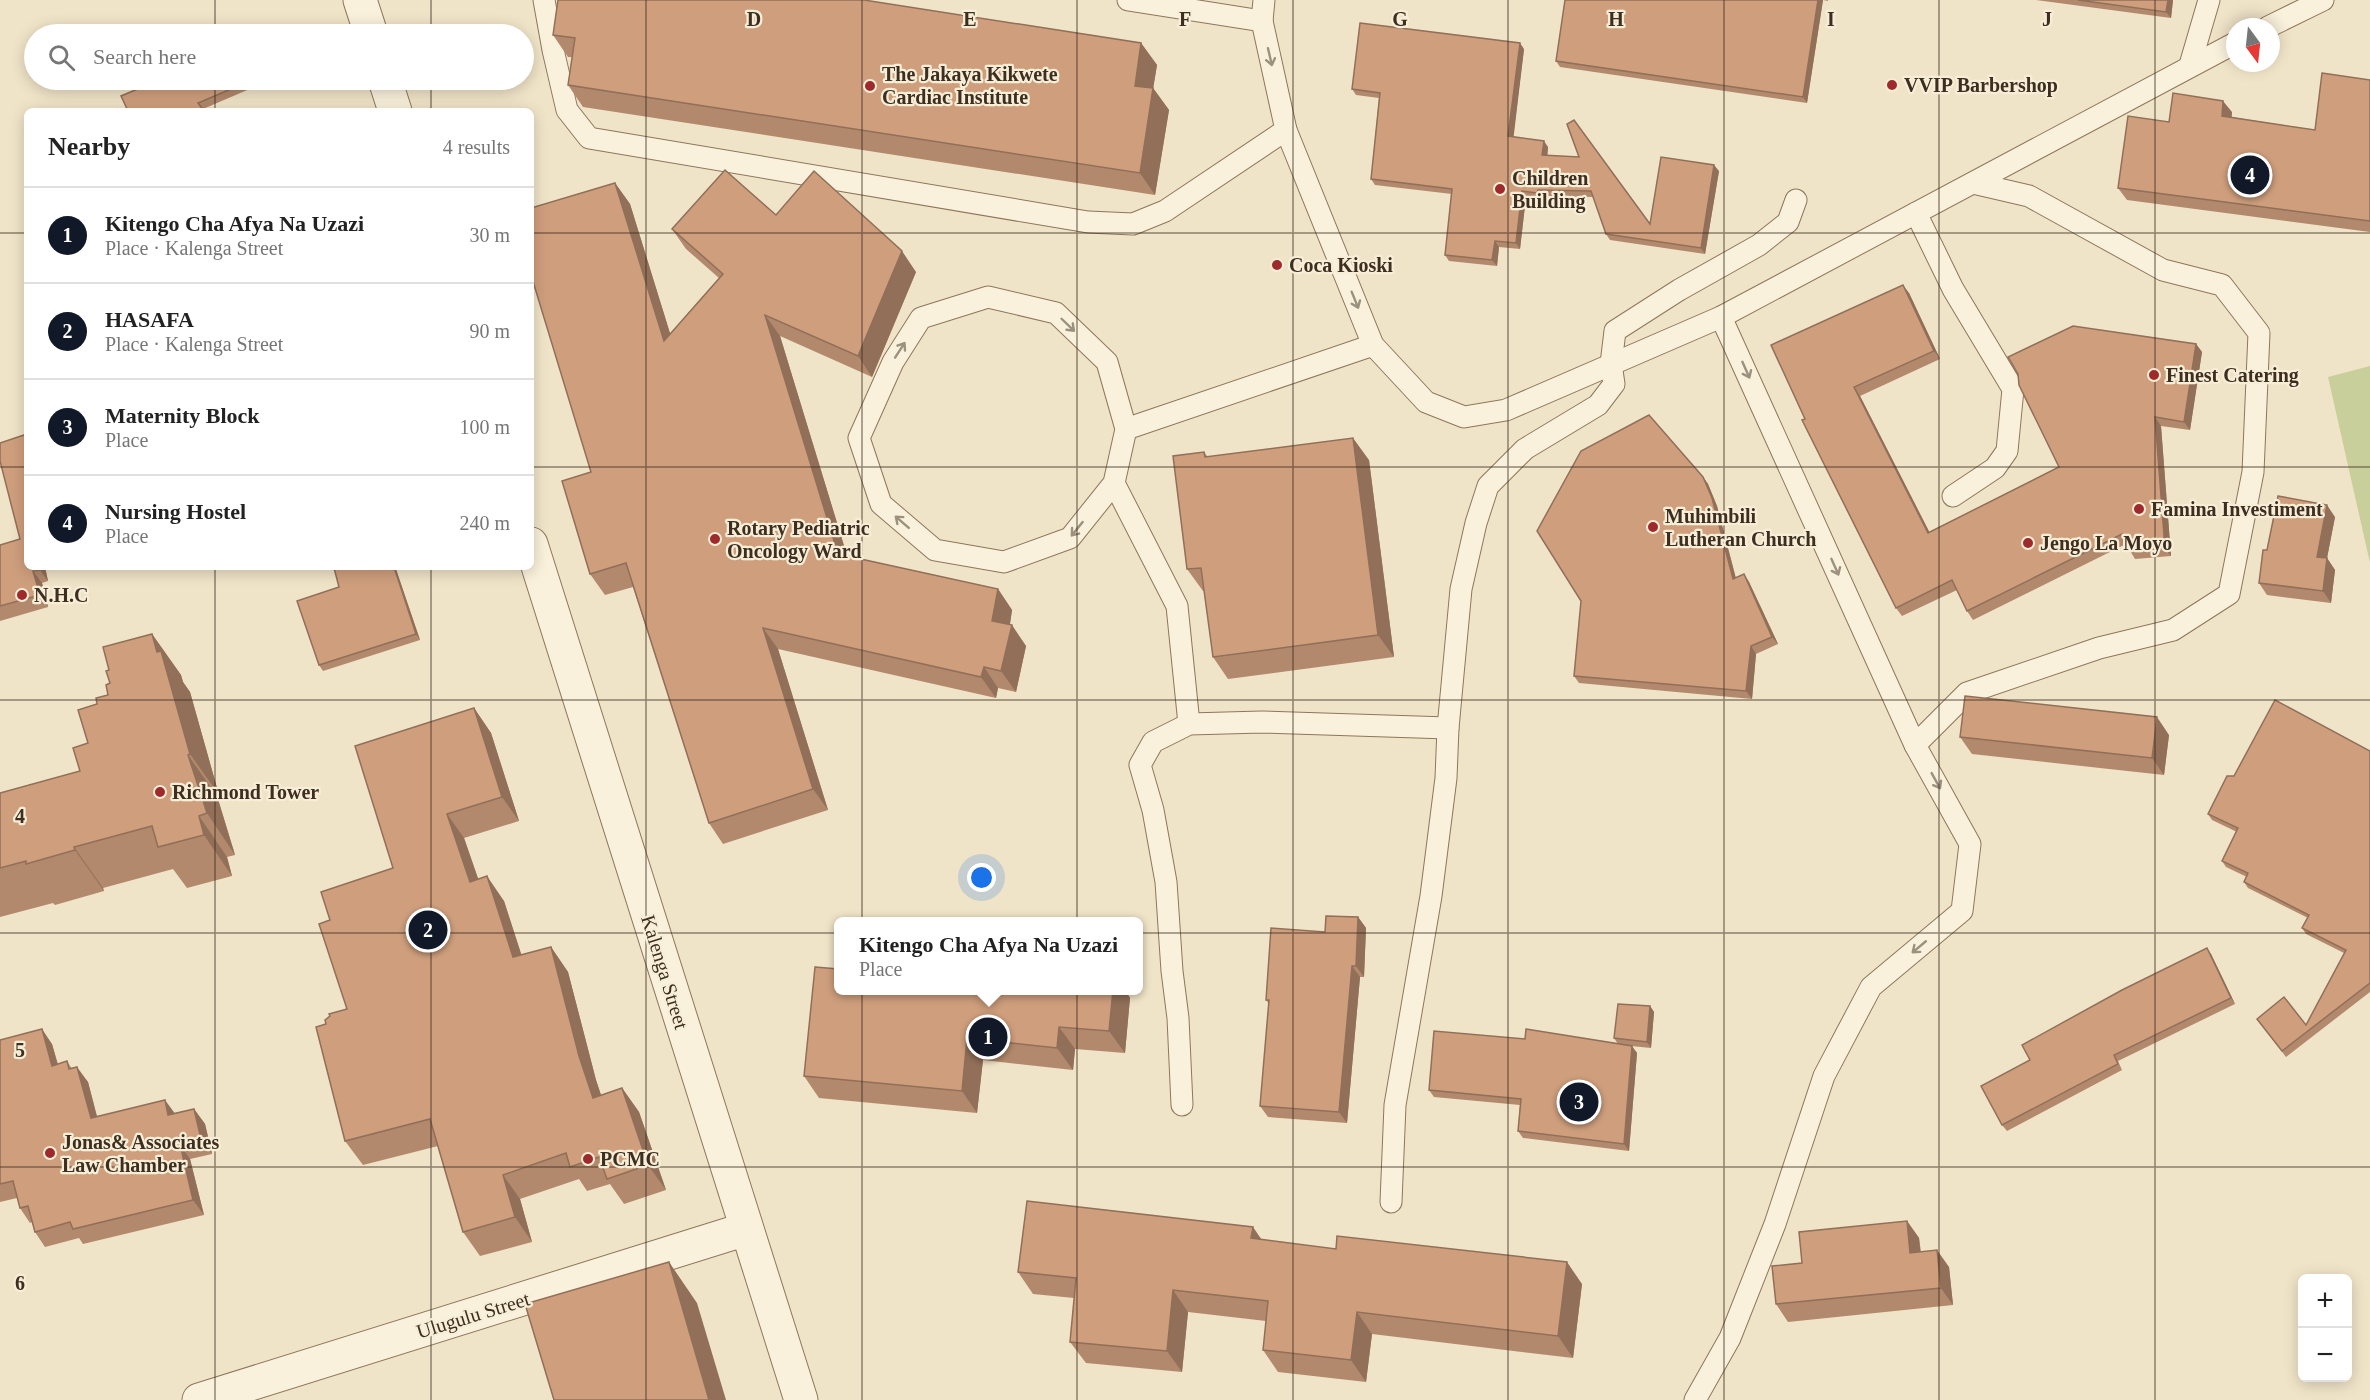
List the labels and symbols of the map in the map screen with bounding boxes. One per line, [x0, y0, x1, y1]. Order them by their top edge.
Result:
text: D [747, 8, 761, 30]
text: E [963, 8, 977, 30]
text: F [1179, 8, 1191, 30]
text: G [1392, 8, 1408, 30]
text: H [1608, 8, 1624, 30]
text: I [1827, 8, 1835, 30]
text: J [2042, 8, 2052, 30]
north arrow [2226, 18, 2280, 72]
one-way arrow [1264, 48, 1276, 67]
place label: The Jakaya Kikwete Cardiac Institute [882, 63, 1058, 108]
place label: VVIP Barbershop [1904, 74, 2058, 97]
marker: VVIP Barbershop [1885, 78, 1899, 92]
marker: The Jakaya Kikwete Cardiac Institute [863, 79, 877, 93]
pin: 4 [2230, 152, 2270, 198]
place label: Children Building [1512, 167, 1588, 213]
marker: Children Building [1493, 182, 1507, 196]
place label: Coca Kioski [1289, 254, 1393, 276]
marker: Coca Kioski [1270, 258, 1284, 272]
one-way arrow [1350, 291, 1361, 309]
one-way arrow [1061, 318, 1076, 332]
one-way arrow [895, 342, 907, 359]
one-way arrow [1740, 361, 1752, 379]
place label: Finest Catering [2166, 364, 2299, 387]
marker: Finest Catering [2147, 368, 2161, 382]
place label: Famina Investiment [2151, 498, 2323, 520]
marker: Famina Investiment [2132, 502, 2146, 516]
place label: Muhimbili Lutheran Church [1665, 505, 1816, 550]
one-way arrow [895, 515, 910, 529]
place label: Rotary Pediatric Oncology Ward [727, 517, 870, 563]
marker: Muhimbili Lutheran Church [1646, 520, 1660, 534]
one-way arrow [1071, 521, 1084, 537]
marker: Rotary Pediatric Oncology Ward [708, 532, 722, 546]
place label: Jengo La Moyo [2040, 532, 2172, 555]
marker: Jengo La Moyo [2021, 536, 2035, 550]
one-way arrow [1829, 558, 1841, 576]
place label: N.H.C [34, 584, 88, 606]
marker: N.H.C [15, 588, 29, 602]
one-way arrow [1930, 773, 1942, 790]
place label: Richmond Tower [172, 781, 319, 803]
marker: Richmond Tower [153, 785, 167, 799]
text: 4 [15, 805, 25, 827]
your location [967, 863, 996, 892]
pin: 2 [408, 908, 448, 952]
street label: Kalenga Street [636, 912, 693, 1032]
one-way arrow [1911, 940, 1927, 953]
pin: 1 [968, 1014, 1008, 1060]
text: 5 [15, 1039, 25, 1061]
pin: 3 [1560, 1080, 1598, 1124]
place label: Jonas& Associates Law Chamber [62, 1131, 219, 1176]
marker: Jonas& Associates Law Chamber [43, 1146, 57, 1160]
place label: PCMC [600, 1148, 660, 1170]
marker: PCMC [581, 1152, 595, 1166]
text: 6 [15, 1272, 25, 1294]
street label: Ulugulu Street [414, 1287, 533, 1344]

